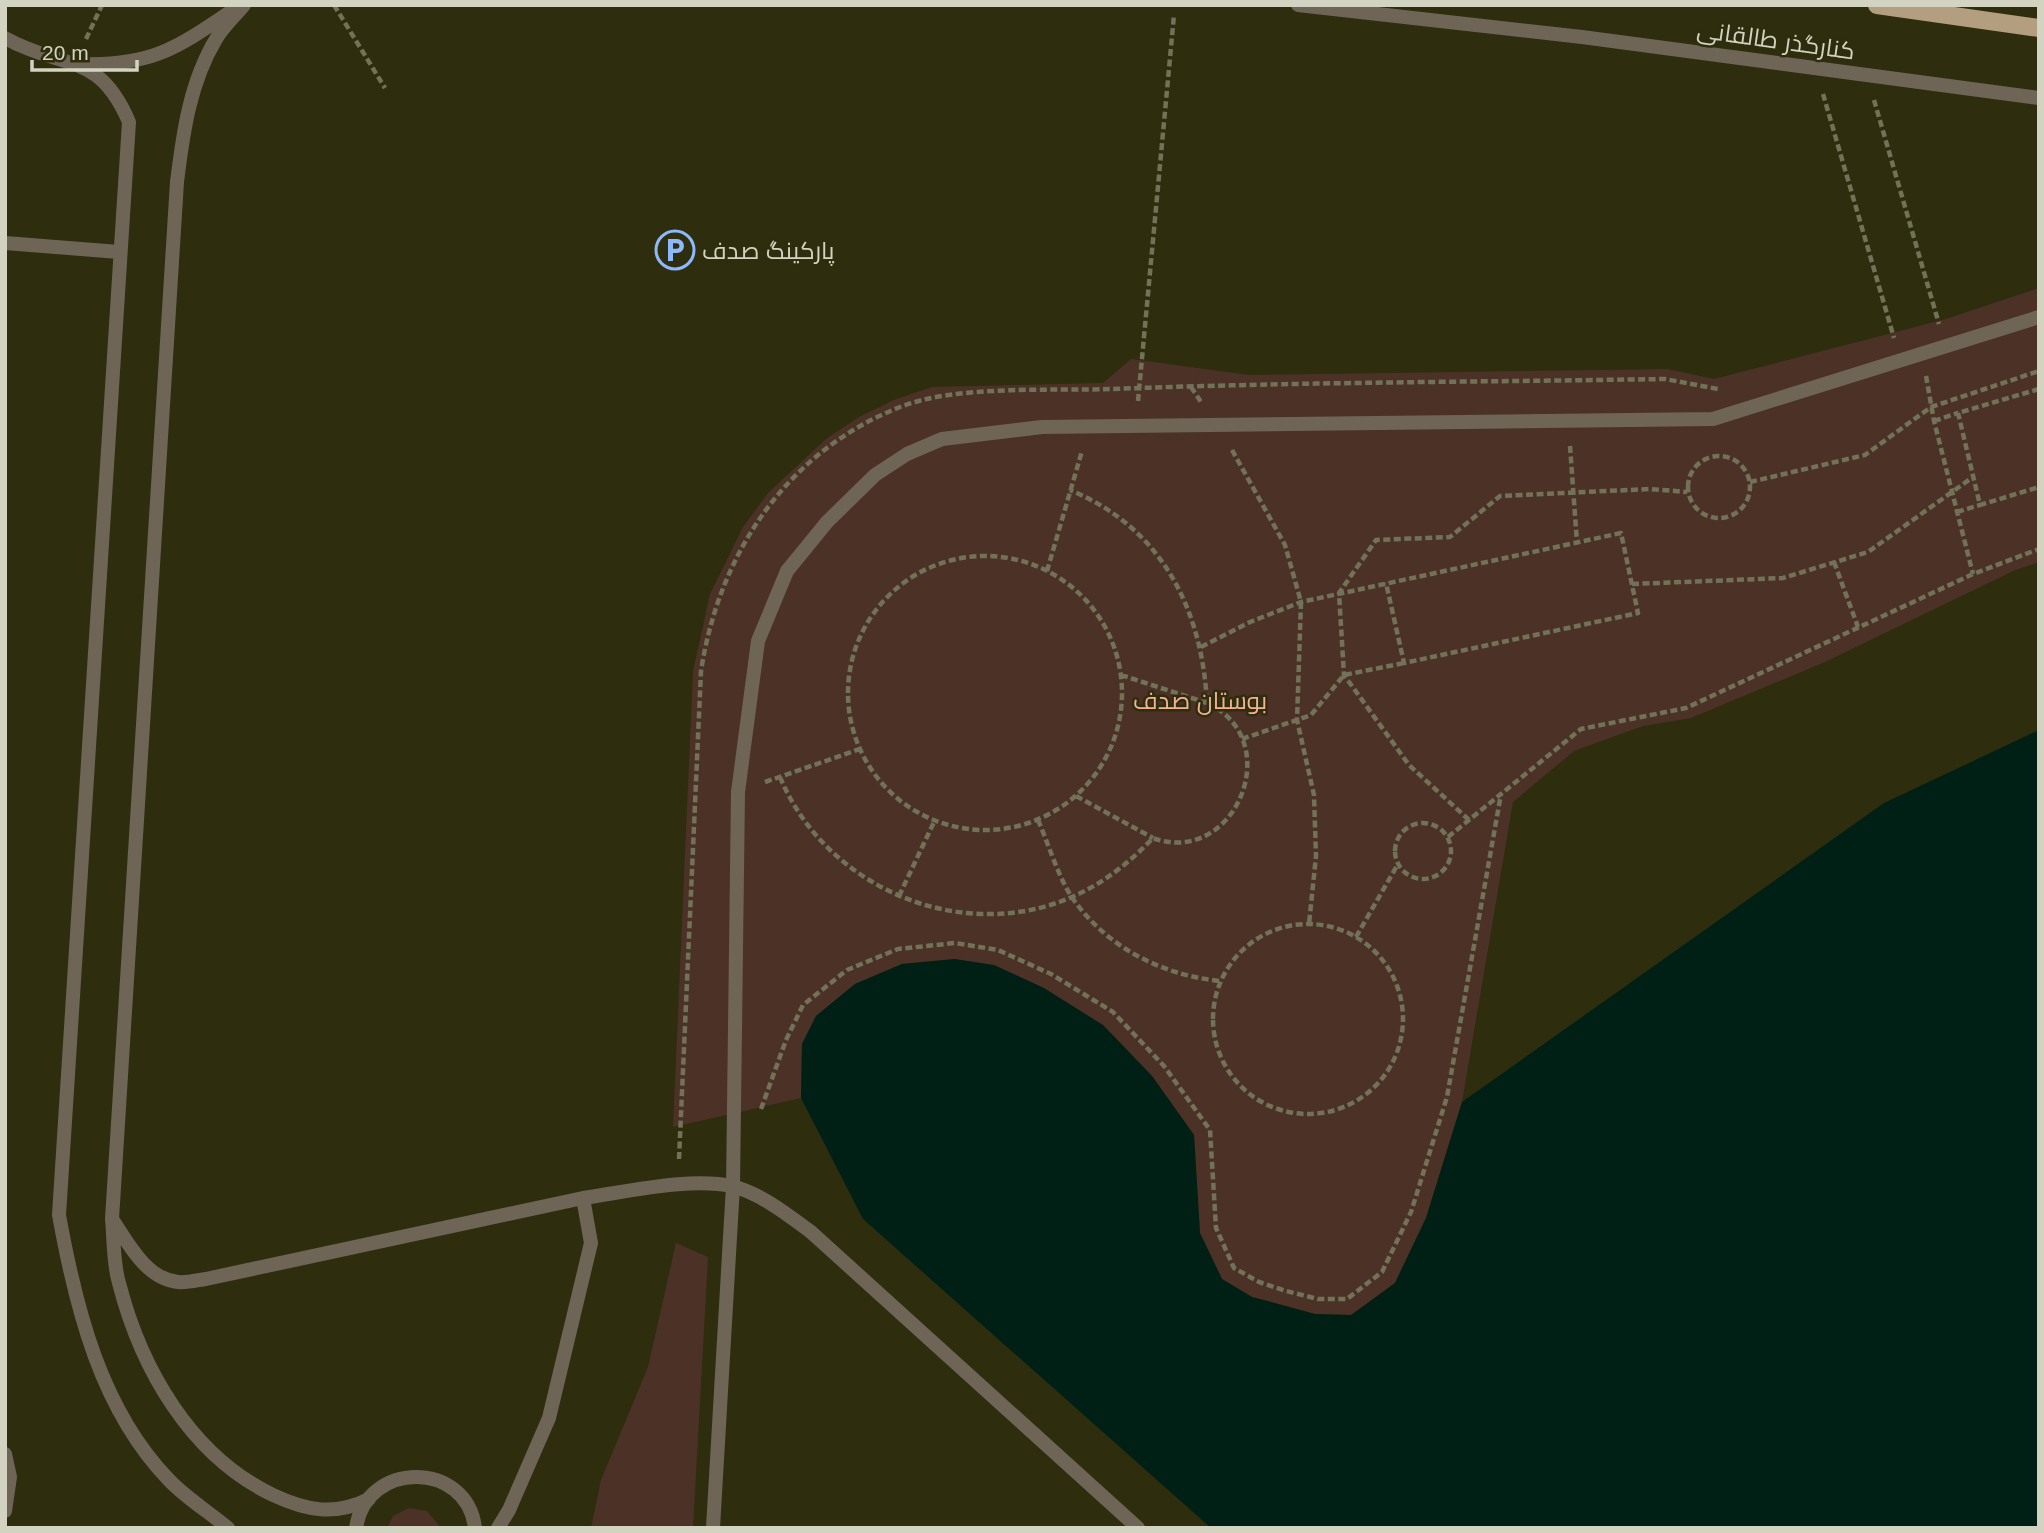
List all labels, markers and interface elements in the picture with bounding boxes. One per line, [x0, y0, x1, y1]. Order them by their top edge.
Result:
street label: کنارگذر طالقانی [1695, 16, 1857, 65]
scale bar [32, 28, 136, 72]
text: 20 m [42, 41, 89, 64]
parking icon: پارکینگ صدف [654, 229, 696, 271]
place label: پارکینگ صدف [702, 237, 835, 267]
park label: بوستان صدف [1133, 687, 1267, 715]

